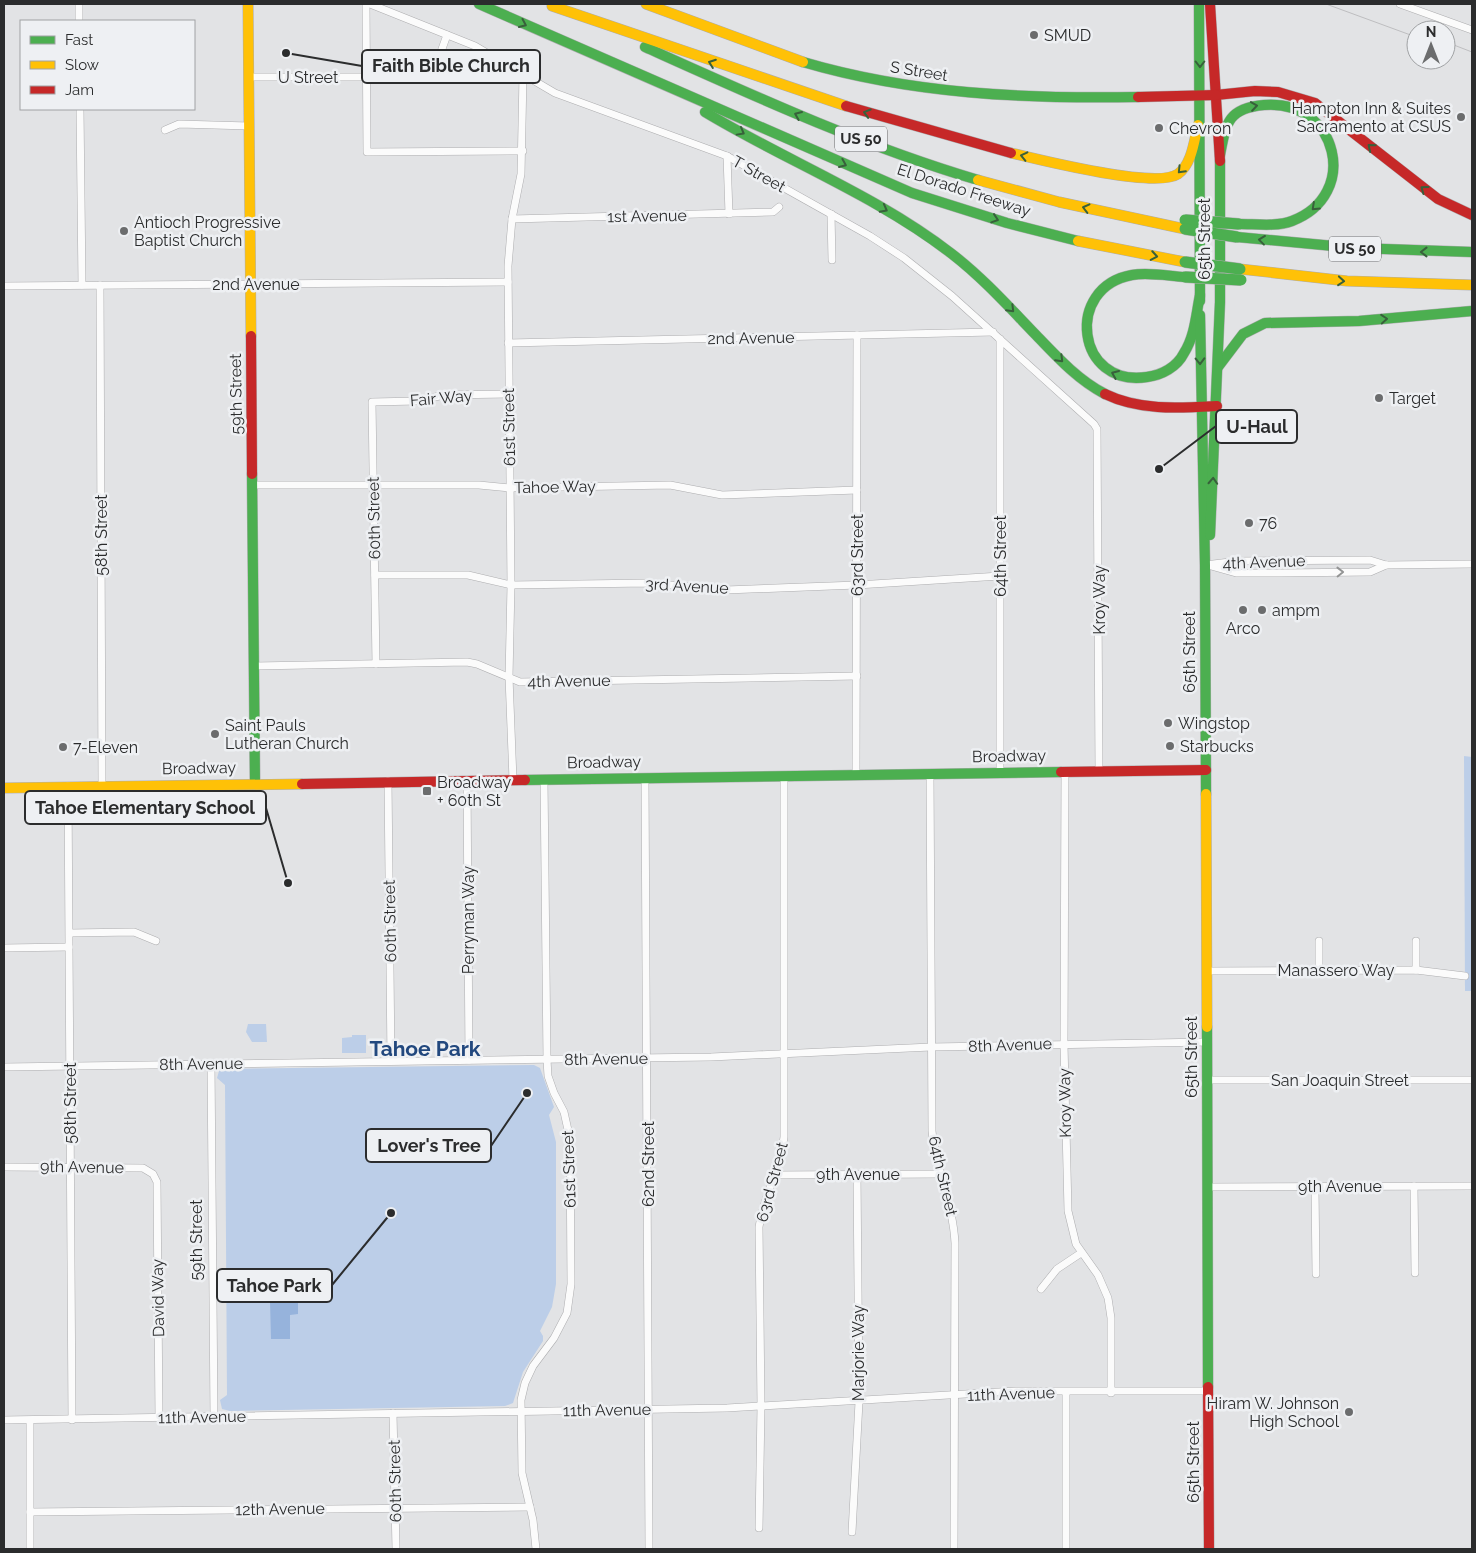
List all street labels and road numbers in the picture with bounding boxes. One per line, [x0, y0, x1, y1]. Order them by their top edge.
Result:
street label: S Street [889, 57, 950, 85]
street label: U Street [278, 68, 339, 87]
road number: US 50 [835, 126, 887, 152]
street label: T Street [729, 152, 789, 197]
street label: El Dorado Freeway [895, 159, 1033, 221]
street label: 65th Street [1195, 198, 1214, 280]
street label: 1st Avenue [607, 206, 687, 226]
road number: US 50 [1329, 236, 1381, 262]
street label: 2nd Avenue [212, 275, 300, 294]
street label: 2nd Avenue [707, 328, 795, 348]
street label: 59th Street [226, 353, 246, 435]
street label: Fair Way [409, 386, 473, 410]
street label: 61st Street [499, 387, 519, 466]
street label: 60th Street [364, 476, 384, 559]
street label: Tahoe Way [514, 477, 596, 497]
street label: 58th Street [92, 494, 111, 576]
street label: 63rd Street [848, 513, 867, 596]
street label: 64th Street [991, 515, 1010, 597]
street label: 4th Avenue [1222, 551, 1306, 573]
street label: Kroy Way [1090, 565, 1109, 635]
street label: 3rd Avenue [645, 574, 729, 598]
street label: 65th Street [1180, 611, 1199, 693]
street label: 4th Avenue [527, 671, 611, 691]
street label: Broadway [972, 746, 1047, 766]
street label: Broadway [567, 752, 642, 772]
street label: Broadway [162, 758, 237, 778]
street label: Perryman Way [459, 865, 478, 974]
street label: 60th Street [380, 879, 400, 962]
street label: Manassero Way [1277, 961, 1395, 980]
street label: 65th Street [1182, 1016, 1201, 1098]
street label: 8th Avenue [968, 1034, 1052, 1056]
street label: 8th Avenue [564, 1049, 648, 1069]
street label: 8th Avenue [159, 1054, 243, 1074]
street label: 58th Street [61, 1062, 80, 1144]
street label: Kroy Way [1055, 1068, 1075, 1138]
street label: San Joaquin Street [1271, 1071, 1410, 1090]
street label: 62nd Street [639, 1121, 658, 1207]
street label: 61st Street [558, 1129, 580, 1208]
street label: 64th Street [925, 1134, 962, 1218]
street label: 63rd Street [752, 1139, 792, 1224]
street label: 9th Avenue [40, 1157, 124, 1177]
street label: 9th Avenue [816, 1165, 900, 1184]
street label: 9th Avenue [1298, 1177, 1382, 1196]
street label: 59th Street [187, 1199, 206, 1281]
street label: David Way [148, 1258, 168, 1337]
street label: Marjorie Way [849, 1304, 868, 1401]
street label: 11th Avenue [967, 1383, 1055, 1405]
street label: 11th Avenue [563, 1400, 651, 1420]
street label: 11th Avenue [158, 1407, 246, 1427]
street label: 65th Street [1184, 1421, 1203, 1503]
street label: 60th Street [385, 1439, 405, 1522]
street label: 12th Avenue [235, 1499, 325, 1519]

